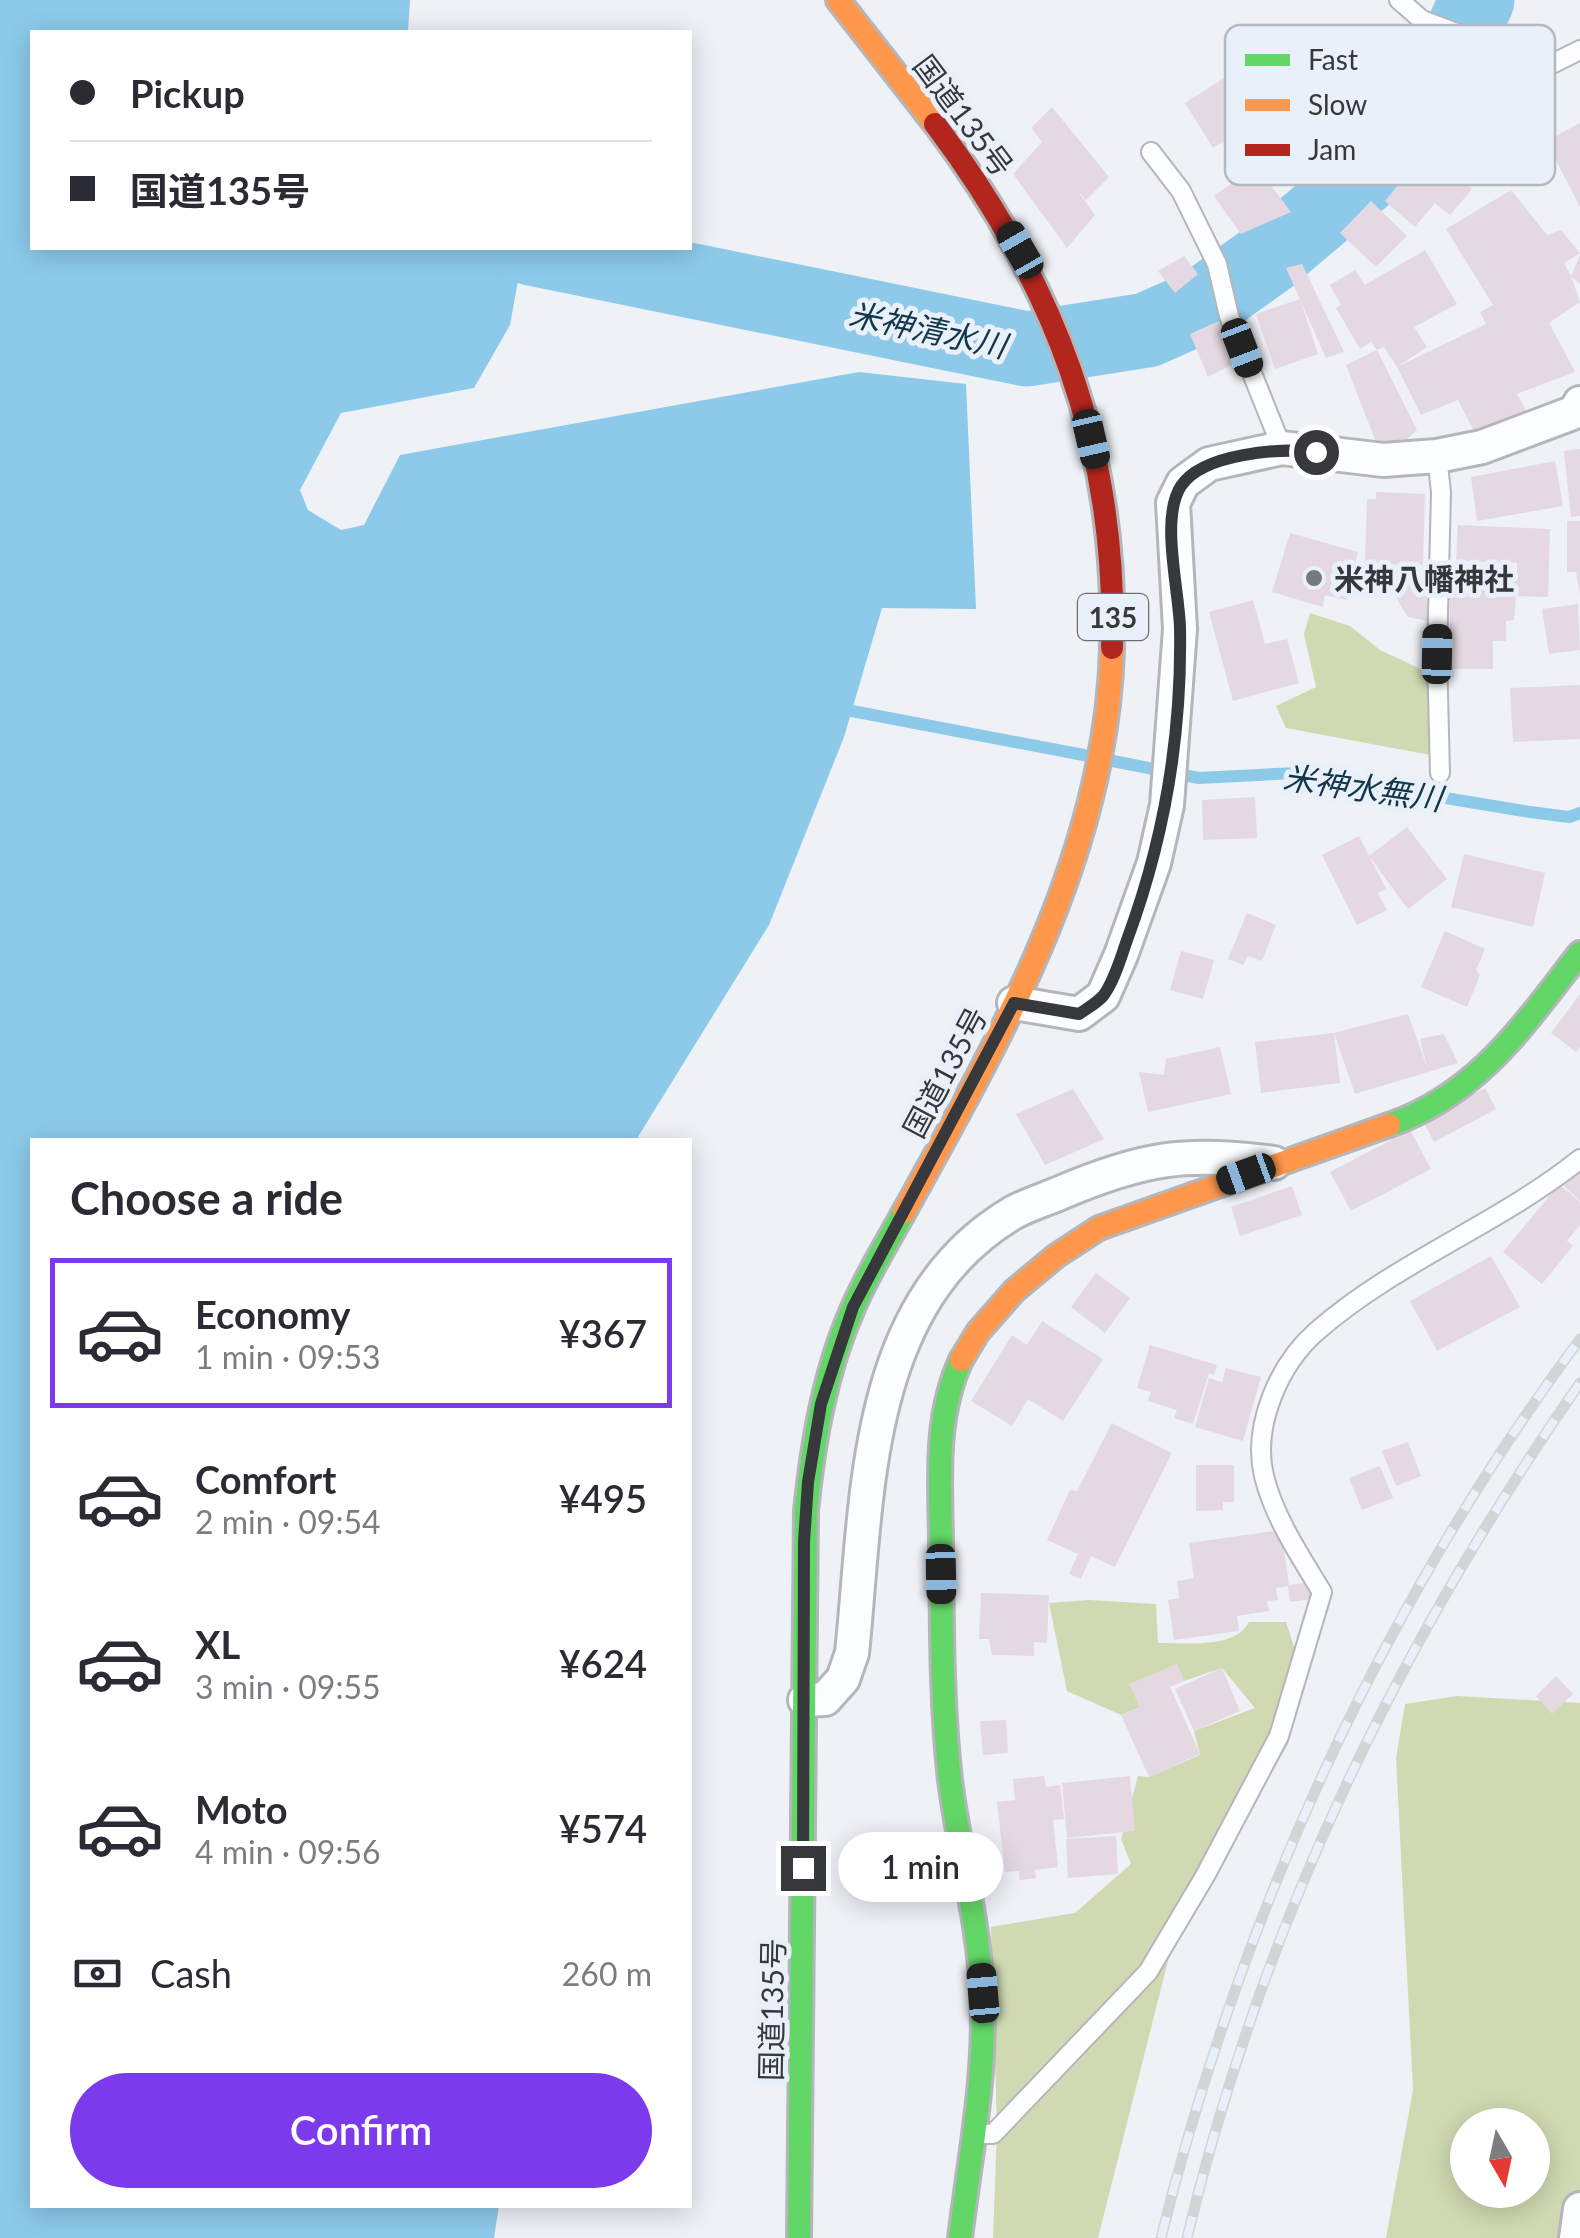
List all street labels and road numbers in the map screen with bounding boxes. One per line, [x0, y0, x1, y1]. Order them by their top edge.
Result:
street label: 国道135号 [907, 47, 1021, 183]
road number: 135 [1078, 594, 1148, 640]
street label: 国道135号 [895, 1001, 993, 1143]
street label: 国道135号 [752, 1939, 790, 2081]

